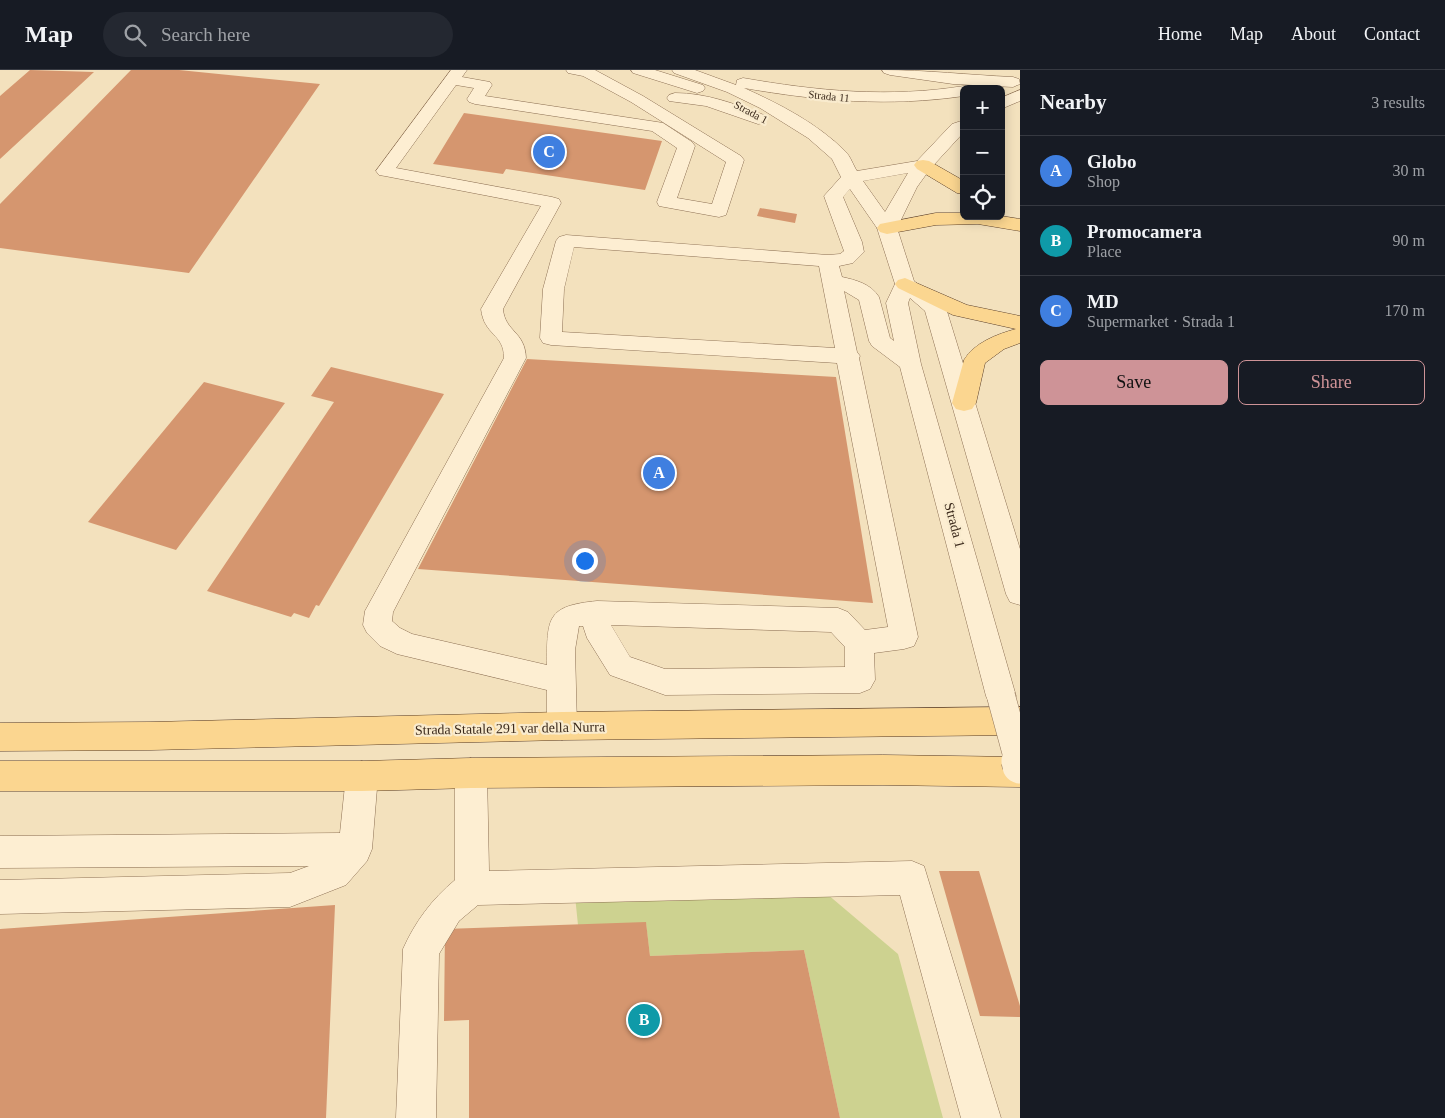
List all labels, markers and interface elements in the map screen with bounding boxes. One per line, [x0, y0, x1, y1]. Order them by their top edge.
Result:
search box [103, 12, 453, 57]
text: Map [25, 21, 73, 47]
icon: search [121, 21, 149, 49]
text: Search here [161, 24, 250, 45]
text: Home [1158, 24, 1202, 44]
text: Map [1230, 24, 1263, 44]
text: About [1291, 24, 1336, 44]
text: Contact [1364, 24, 1420, 44]
map controls [960, 85, 1005, 220]
button: + [960, 85, 1005, 130]
street label: Strada 11 [808, 88, 850, 104]
text: Nearby [1040, 90, 1107, 114]
text: 3 results [1371, 94, 1425, 111]
street label: Strada 1 [732, 98, 770, 126]
button: − [960, 130, 1005, 175]
pin: C [533, 133, 565, 171]
text: Globo [1087, 151, 1137, 172]
text: A [1050, 162, 1062, 179]
text: 30 m [1393, 162, 1425, 179]
text: Shop [1087, 173, 1120, 190]
button: locate [960, 175, 1005, 220]
text: Promocamera [1087, 221, 1202, 242]
text: B [1051, 232, 1061, 249]
text: 90 m [1393, 232, 1425, 249]
text: Place [1087, 243, 1122, 260]
text: MD [1087, 291, 1119, 312]
text: C [1050, 302, 1062, 319]
text: 170 m [1385, 302, 1425, 319]
text: Supermarket · Strada 1 [1087, 313, 1235, 330]
button: Save [1040, 360, 1228, 405]
button: Share [1238, 360, 1425, 405]
pin: A [643, 454, 675, 492]
street label: Strada 1 [941, 501, 968, 549]
your location [572, 548, 598, 574]
street label: Strada Statale 291 var della Nurra [415, 719, 606, 738]
pin: B [628, 1001, 660, 1039]

